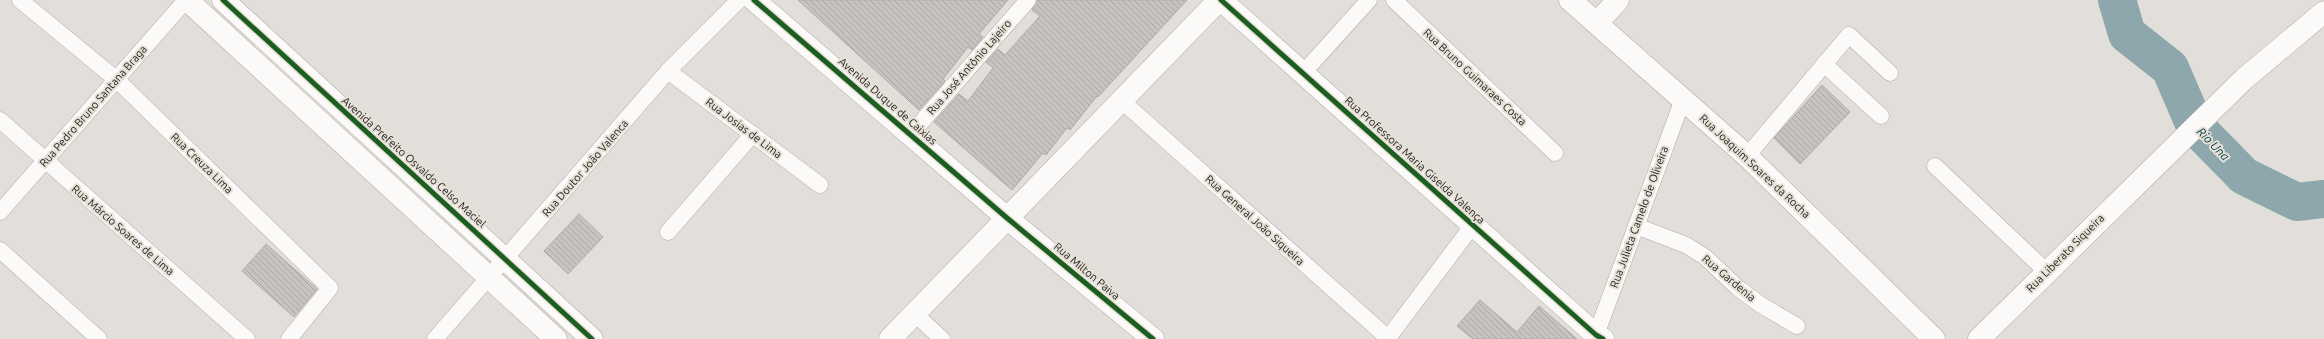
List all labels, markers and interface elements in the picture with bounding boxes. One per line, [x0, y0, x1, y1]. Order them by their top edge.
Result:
street label: Rua José Antônio Lajeiro [924, 17, 1014, 117]
street label: Rua Bruno Guimaraes Costa [1421, 26, 1529, 128]
street label: Rua Pedro Bruno Santana Braga [37, 43, 149, 169]
street label: Avenida Duque de Caixias [836, 55, 940, 147]
street label: Avenida Prefeito Osvaldo Celso Maciel [340, 94, 488, 230]
street label: Rua Professora Maria Giselda Valença [1343, 94, 1487, 226]
street label: Rua Josias de Lima [704, 96, 784, 160]
street label: Rua Joaquim Soares da Rocha [1697, 112, 1813, 220]
street label: Rua Doutor João Valenca [540, 117, 630, 219]
water label: Rio Una [2195, 124, 2233, 163]
street label: Rua Creuza Lima [169, 130, 235, 196]
street label: Rua Julieta Camelo de Oliveira [1608, 145, 1670, 289]
street label: Rua General João Siqueira [1203, 173, 1307, 267]
street label: Rua Márcio Soares de Lima [70, 182, 176, 278]
street label: Rua Liberato Siqueira [2024, 212, 2106, 294]
street label: Rua Milton Paiva [1052, 240, 1122, 302]
street label: Rua Gardenia [1700, 252, 1758, 304]

